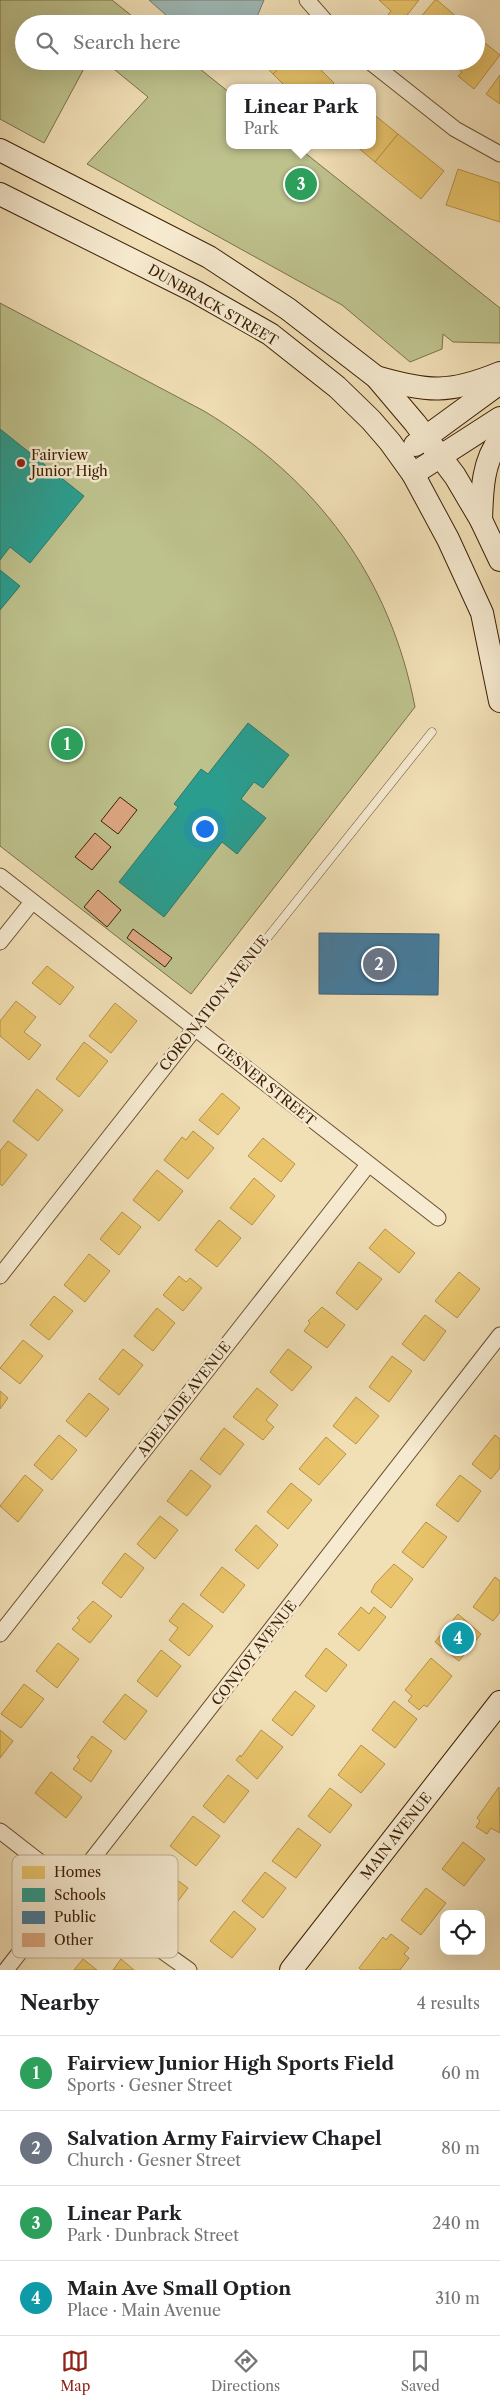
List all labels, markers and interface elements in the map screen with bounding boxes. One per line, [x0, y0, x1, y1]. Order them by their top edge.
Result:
search box [15, 15, 485, 70]
icon: search [33, 29, 61, 57]
text: Search here [73, 31, 181, 54]
popup [226, 84, 376, 149]
text: Linear Park [244, 95, 358, 118]
text: Park [244, 118, 278, 138]
pin: 3 [285, 165, 317, 203]
street label: DUNBRACK STREET [145, 260, 282, 350]
place label: Fairview Junior High [29, 446, 108, 480]
marker: Fairview Junior High [15, 457, 27, 469]
pin: 1 [51, 725, 83, 763]
your location [192, 816, 218, 842]
street label: CORONATION AVENUE [155, 931, 273, 1075]
pin: 2 [363, 945, 395, 983]
street label: GESNER STREET [213, 1038, 320, 1130]
street label: ADELAIDE AVENUE [133, 1338, 235, 1461]
street label: CONVOY AVENUE [207, 1597, 301, 1709]
pin: 4 [442, 1619, 474, 1657]
street label: MAIN AVENUE [356, 1789, 436, 1883]
legend [12, 1855, 178, 1958]
text: Homes [54, 1863, 101, 1881]
text: Schools [54, 1886, 106, 1904]
text: Public [54, 1908, 96, 1926]
map controls [440, 1910, 485, 1955]
button: locate [440, 1910, 485, 1955]
text: Other [54, 1931, 93, 1949]
text: Nearby [20, 1990, 99, 2015]
text: 4 results [417, 1993, 480, 2013]
text: Fairview Junior High Sports Field [67, 2052, 394, 2075]
text: 1 [32, 2063, 40, 2083]
text: 60 m [441, 2063, 480, 2083]
text: Sports · Gesner Street [67, 2075, 232, 2095]
text: Salvation Army Fairview Chapel [67, 2127, 382, 2150]
text: 2 [31, 2138, 41, 2158]
text: 80 m [441, 2138, 480, 2158]
text: Church · Gesner Street [67, 2150, 241, 2170]
text: Linear Park [67, 2202, 182, 2225]
text: 3 [31, 2213, 41, 2233]
text: 240 m [432, 2213, 480, 2233]
text: Park · Dunbrack Street [67, 2225, 239, 2245]
text: Main Ave Small Option [67, 2277, 291, 2300]
text: 4 [31, 2288, 41, 2308]
text: 310 m [435, 2288, 480, 2308]
text: Place · Main Avenue [67, 2300, 221, 2320]
tab: Map [60, 2347, 90, 2395]
tab: Directions [211, 2347, 280, 2395]
tab: Saved [401, 2347, 440, 2395]

